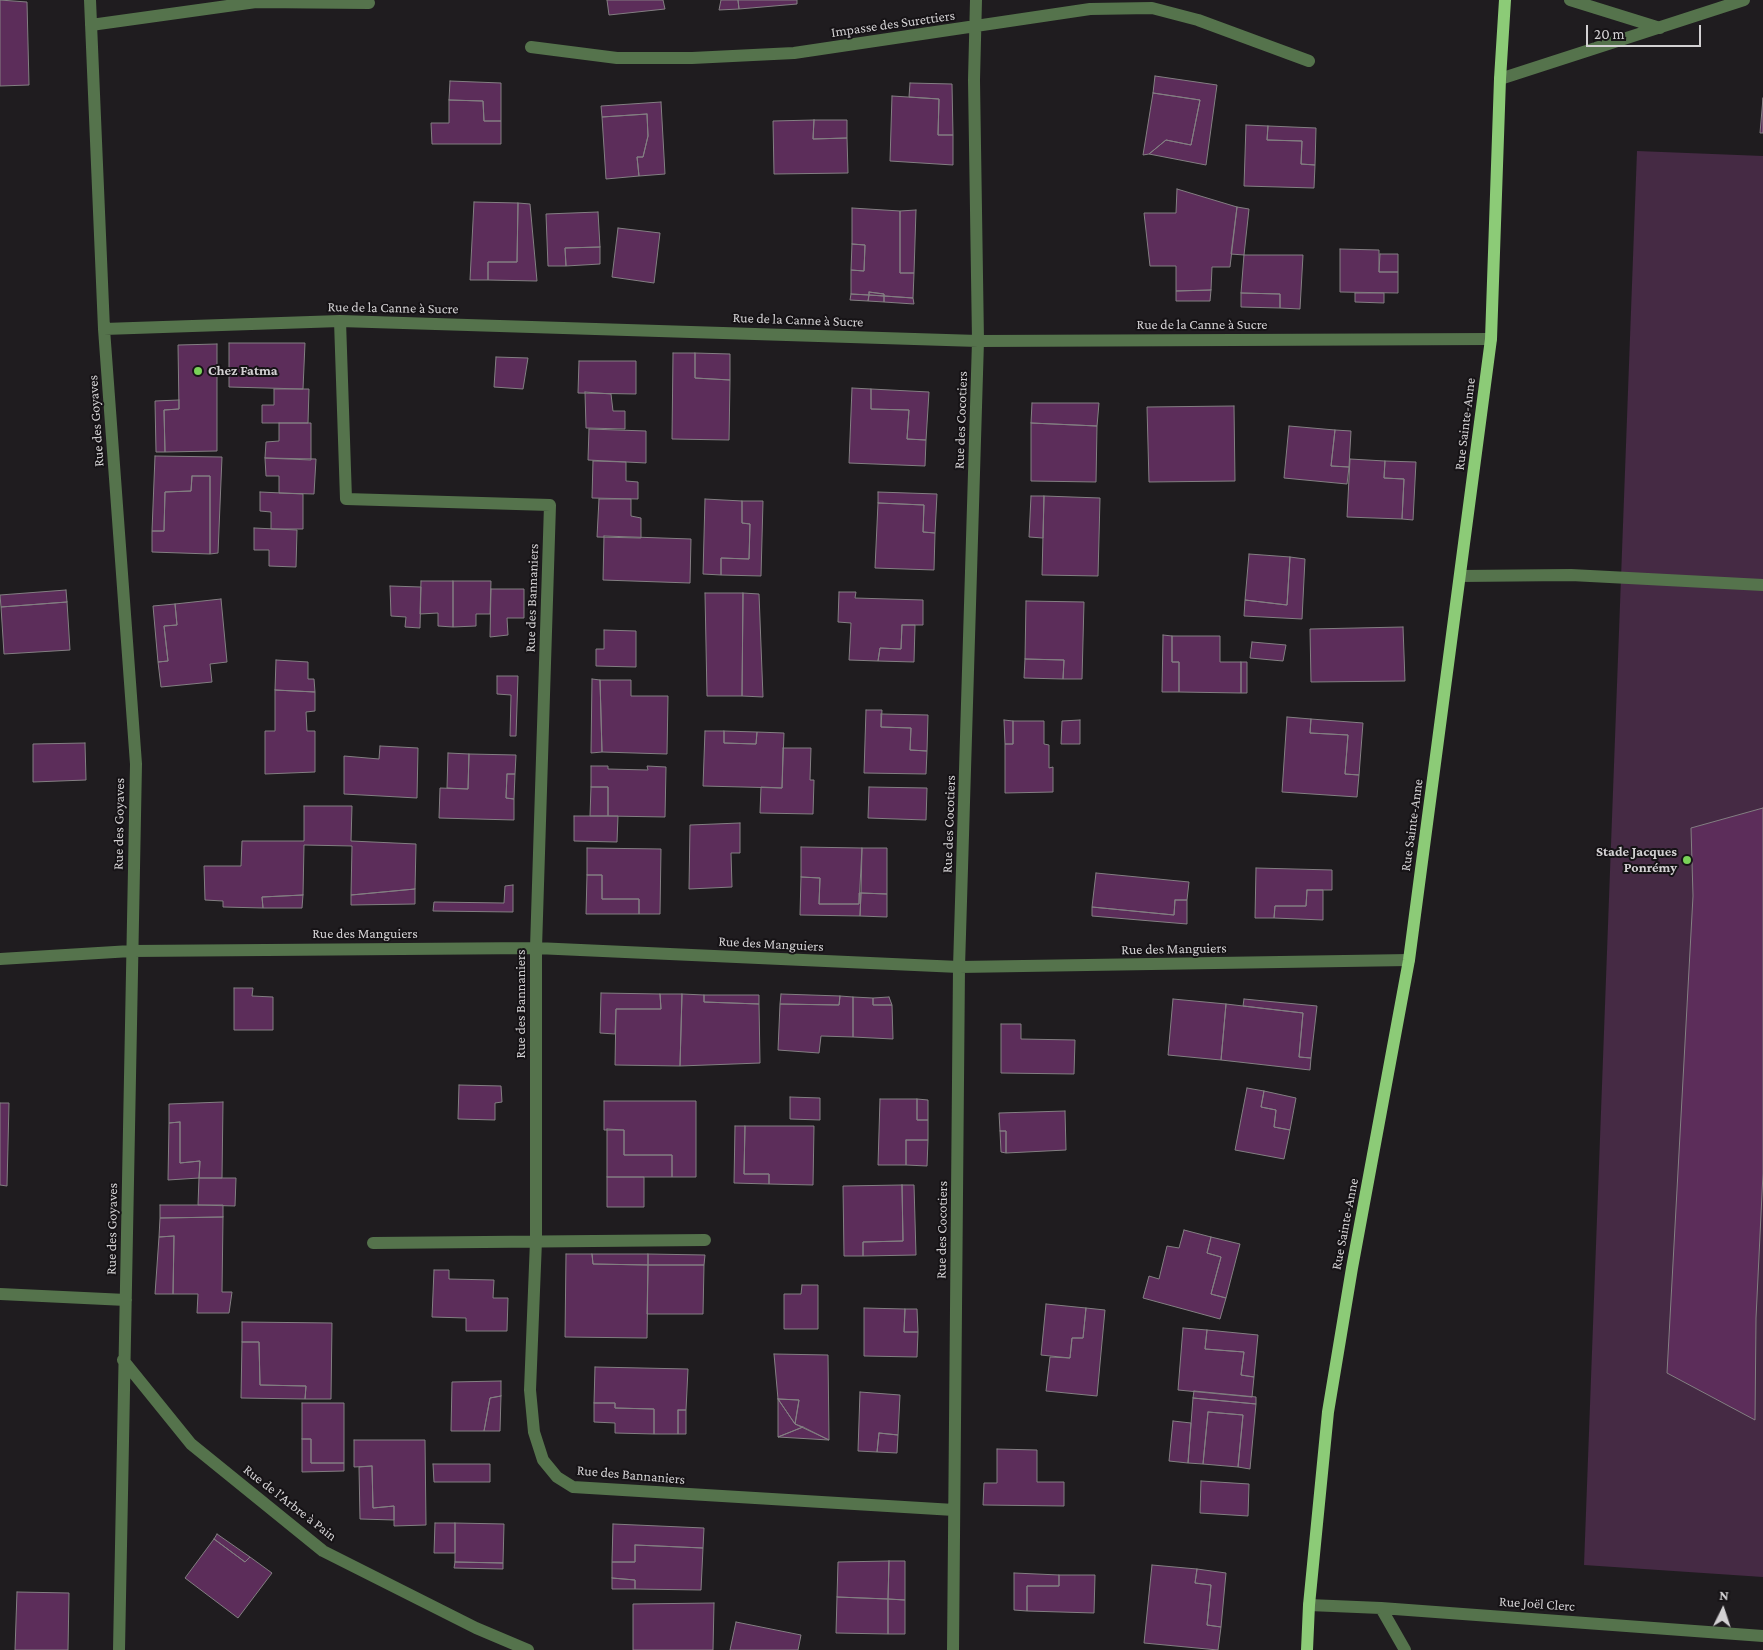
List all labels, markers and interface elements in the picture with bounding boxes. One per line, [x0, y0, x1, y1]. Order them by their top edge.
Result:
street label: Impasse des Surettiers [830, 7, 956, 41]
scale bar [1588, 15, 1703, 47]
text: 20 m [1594, 26, 1625, 42]
street label: Rue de la Canne à Sucre [327, 298, 459, 318]
street label: Rue de la Canne à Sucre [732, 309, 864, 331]
street label: Rue de la Canne à Sucre [1137, 317, 1267, 333]
place label: Chez Fatma [208, 363, 278, 379]
marker: Chez Fatma [192, 365, 204, 377]
street label: Rue des Cocotiers [951, 371, 971, 469]
street label: Rue des Goyaves [84, 375, 108, 467]
street label: Rue Sainte-Anne [1451, 377, 1479, 471]
street label: Rue des Bannaniers [522, 543, 542, 653]
street label: Rue des Cocotiers [939, 775, 959, 873]
street label: Rue des Goyaves [110, 778, 128, 870]
street label: Rue Sainte-Anne [1397, 778, 1427, 872]
place label: Stade Jacques Ponrémy [1596, 844, 1677, 876]
marker: Stade Jacques Ponrémy [1681, 854, 1693, 866]
street label: Rue des Manguiers [312, 926, 418, 942]
street label: Rue des Manguiers [718, 933, 824, 955]
street label: Rue des Manguiers [1121, 940, 1227, 958]
street label: Rue des Bannaniers [513, 950, 529, 1058]
street label: Rue Sainte-Anne [1328, 1177, 1362, 1271]
street label: Rue des Cocotiers [933, 1181, 951, 1279]
street label: Rue des Goyaves [103, 1183, 121, 1275]
street label: Rue de l'Arbre à Pain [240, 1461, 340, 1545]
street label: Rue des Bannaniers [576, 1462, 686, 1488]
north arrow [1698, 1585, 1748, 1635]
text: N [1719, 1587, 1729, 1603]
street label: Rue Joël Clerc [1499, 1593, 1575, 1615]

